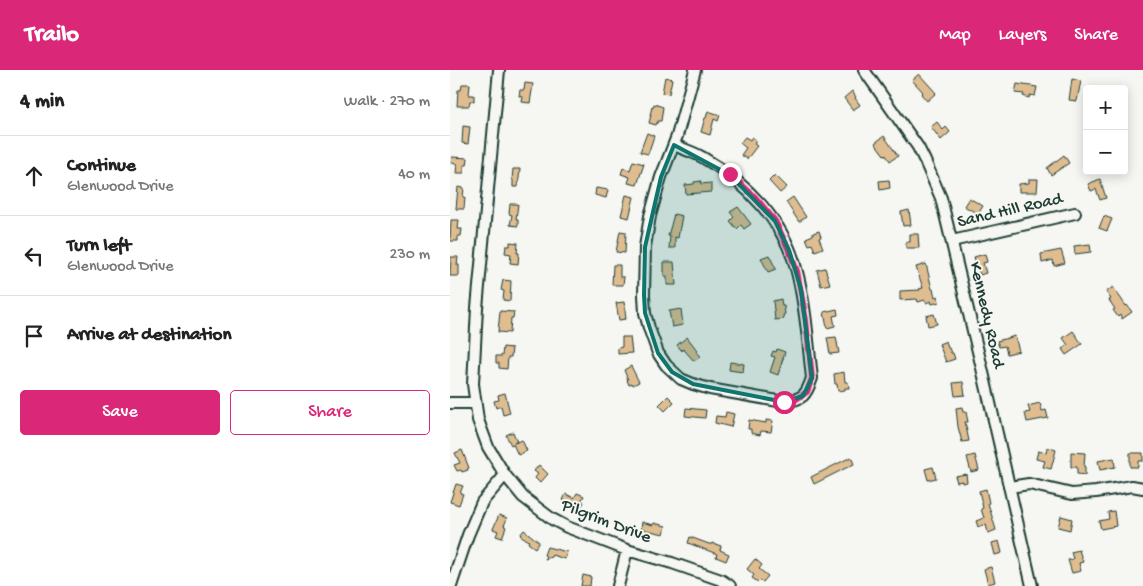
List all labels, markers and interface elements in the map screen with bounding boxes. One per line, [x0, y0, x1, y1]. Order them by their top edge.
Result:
text: Trailo [25, 21, 79, 50]
text: Map [939, 25, 971, 46]
text: Layers [999, 25, 1046, 46]
text: Share [1074, 25, 1118, 46]
map controls [1083, 85, 1128, 175]
button: + [1083, 85, 1128, 130]
text: 4 min [20, 90, 64, 115]
text: Walk · 270 m [344, 93, 430, 112]
button: − [1083, 130, 1128, 175]
text: Continue [67, 155, 136, 178]
icon: ahead [20, 162, 48, 190]
route end [719, 163, 742, 186]
text: 40 m [398, 166, 430, 185]
text: Glenwood Drive [67, 178, 174, 197]
street label: Sand Hill Road [955, 188, 1066, 233]
text: Turn left [67, 235, 131, 258]
icon: left [20, 242, 48, 270]
text: 230 m [390, 246, 430, 265]
text: Glenwood Drive [67, 258, 174, 277]
street label: Kennedy Road [964, 260, 1009, 372]
icon: arrive [20, 322, 48, 350]
text: Arrive at destination [67, 324, 231, 347]
button: Save [20, 390, 220, 435]
button: Share [230, 390, 430, 435]
route start [773, 391, 796, 414]
street label: Pilgrim Drive [557, 495, 655, 549]

